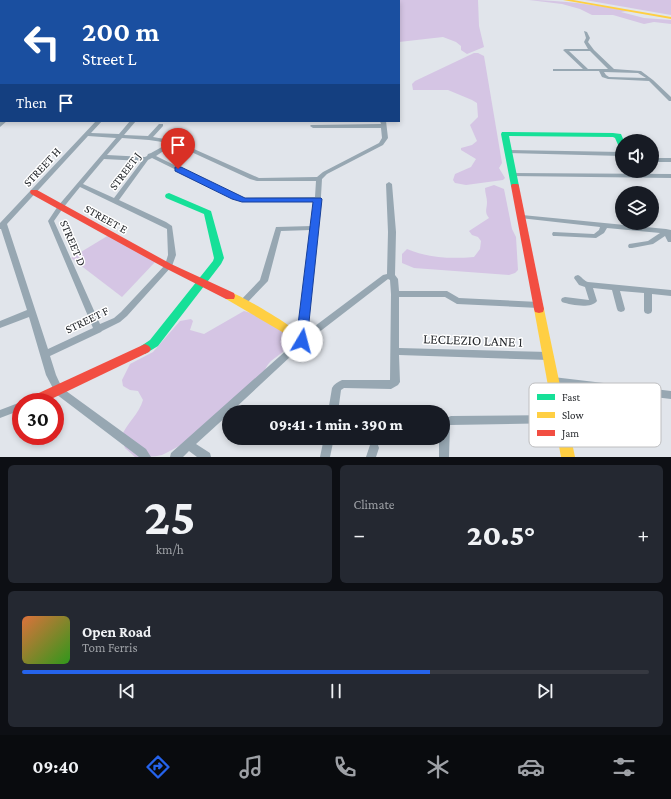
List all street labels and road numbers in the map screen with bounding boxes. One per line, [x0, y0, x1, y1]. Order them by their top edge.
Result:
street label: STREET H [20, 144, 64, 189]
street label: STREET J [106, 149, 144, 193]
street label: STREET E [82, 201, 130, 237]
street label: STREET D [57, 218, 89, 268]
street label: STREET F [63, 303, 111, 336]
street label: LECLEZIO LANE 1 [423, 330, 524, 350]

